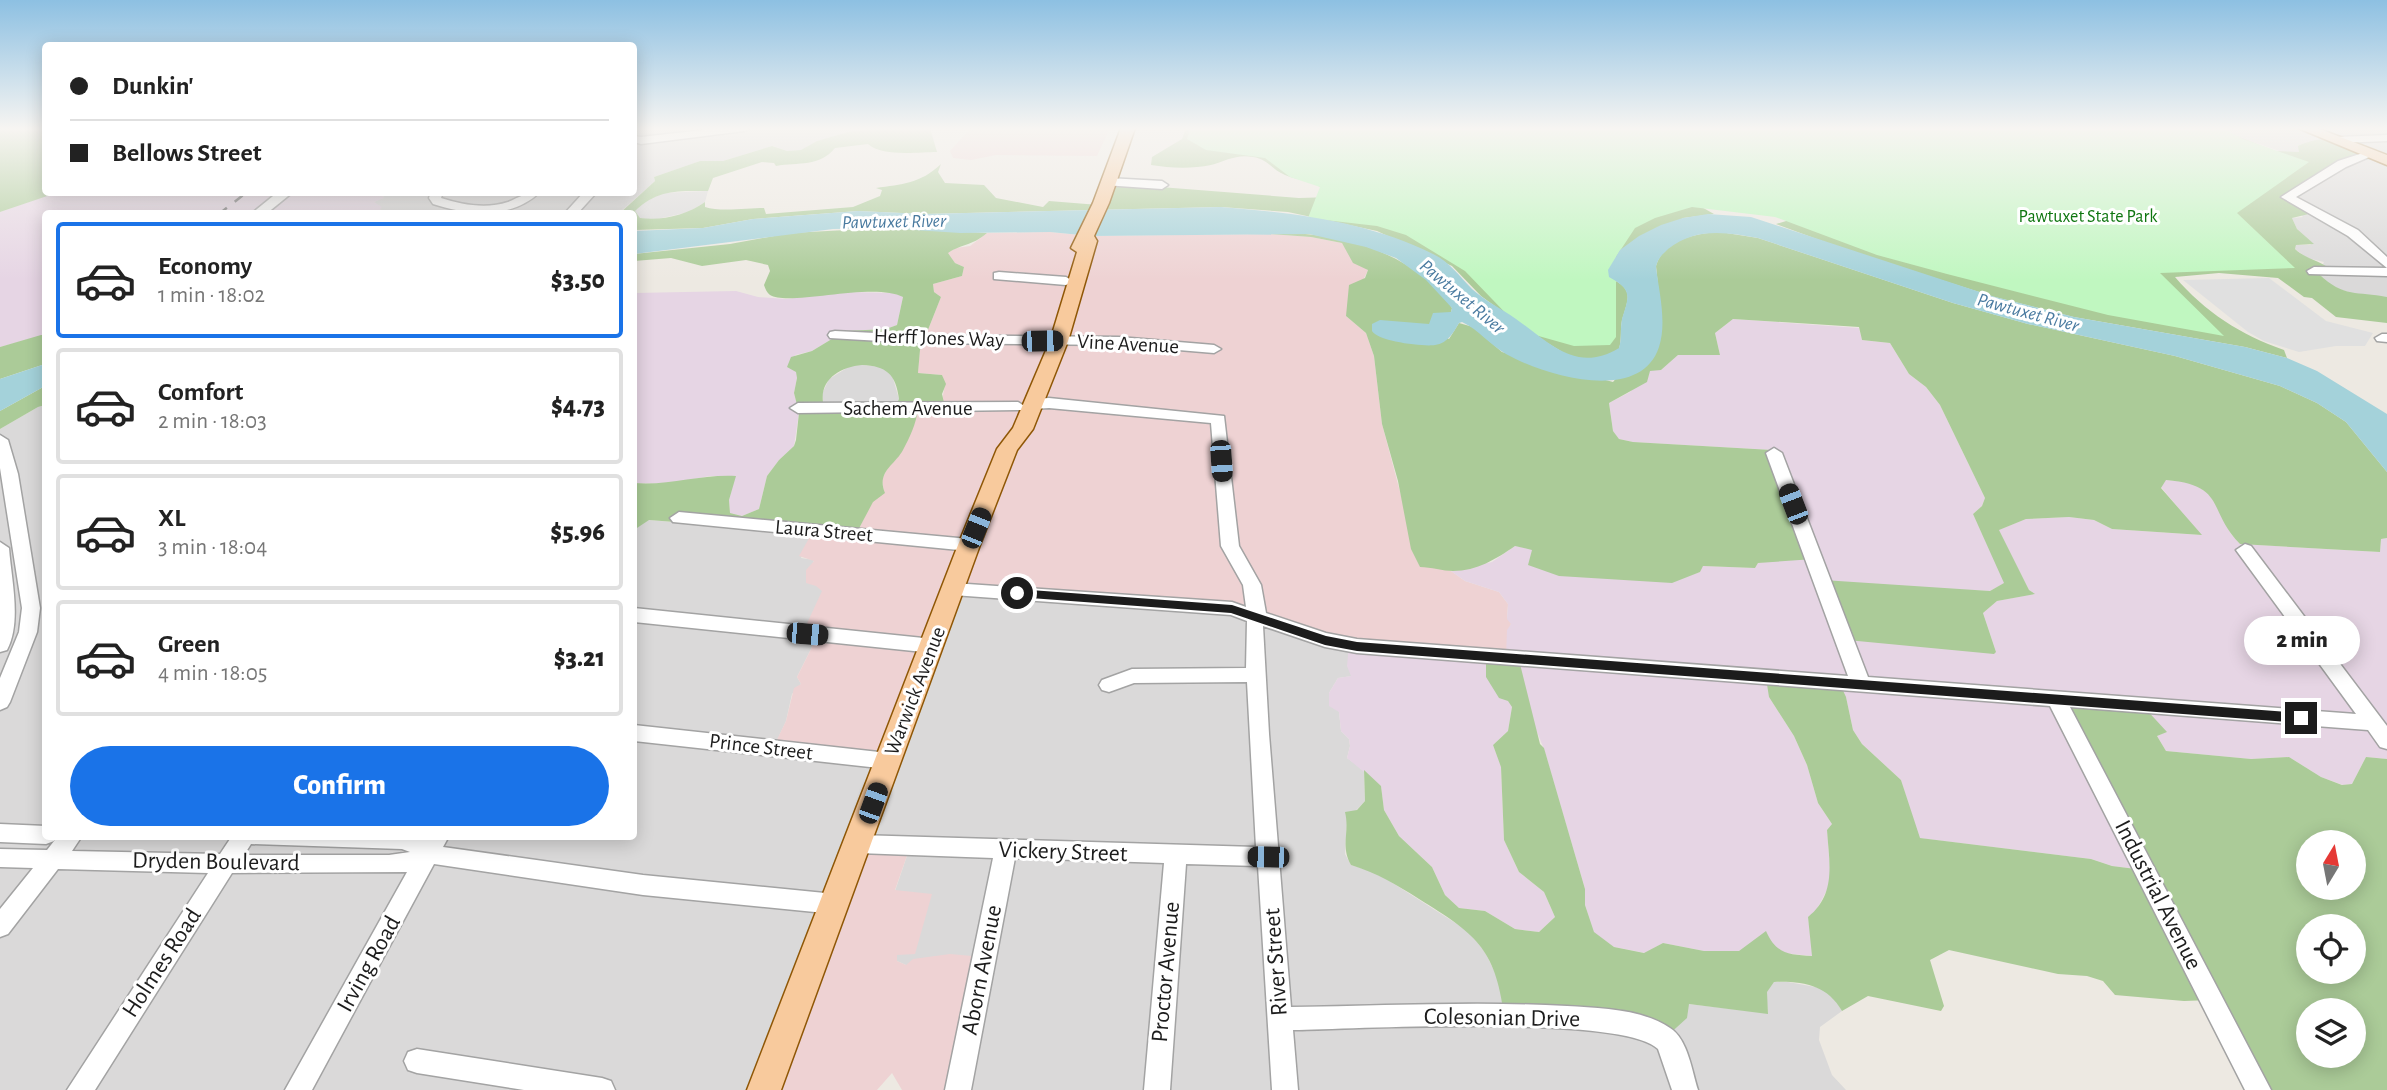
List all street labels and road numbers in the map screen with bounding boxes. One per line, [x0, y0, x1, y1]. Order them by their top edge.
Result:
street label: Herff Jones Way [873, 325, 1005, 351]
street label: Vine Avenue [1076, 331, 1180, 357]
street label: Sachem Avenue [843, 398, 973, 419]
street label: Laura Street [774, 516, 874, 546]
street label: Warwick Avenue [881, 624, 949, 758]
street label: Prince Street [708, 730, 814, 764]
street label: Industrial Avenue [2110, 816, 2206, 974]
street label: Vickery Street [998, 838, 1128, 866]
street label: Dryden Boulevard [132, 849, 300, 875]
street label: Proctor Avenue [1148, 901, 1184, 1043]
street label: Aborn Avenue [958, 903, 1006, 1037]
street label: Holmes Road [118, 904, 206, 1022]
street label: River Street [1260, 907, 1292, 1017]
street label: Irving Road [333, 912, 405, 1016]
street label: Colesonian Drive [1424, 1005, 1580, 1031]

